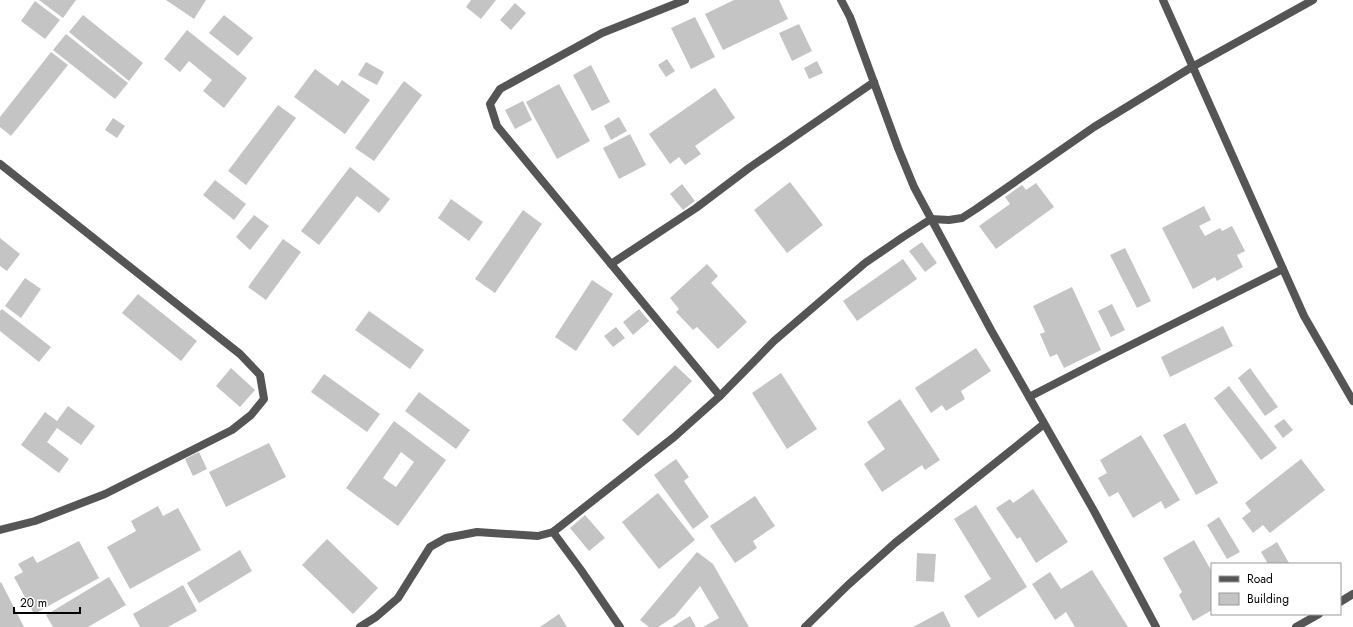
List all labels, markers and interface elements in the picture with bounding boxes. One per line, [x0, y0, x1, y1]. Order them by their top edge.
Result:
legend [1211, 563, 1341, 615]
text: Road [1247, 570, 1273, 588]
scale bar [14, 589, 80, 615]
text: Building [1247, 590, 1289, 608]
text: 20 m [20, 594, 47, 612]

